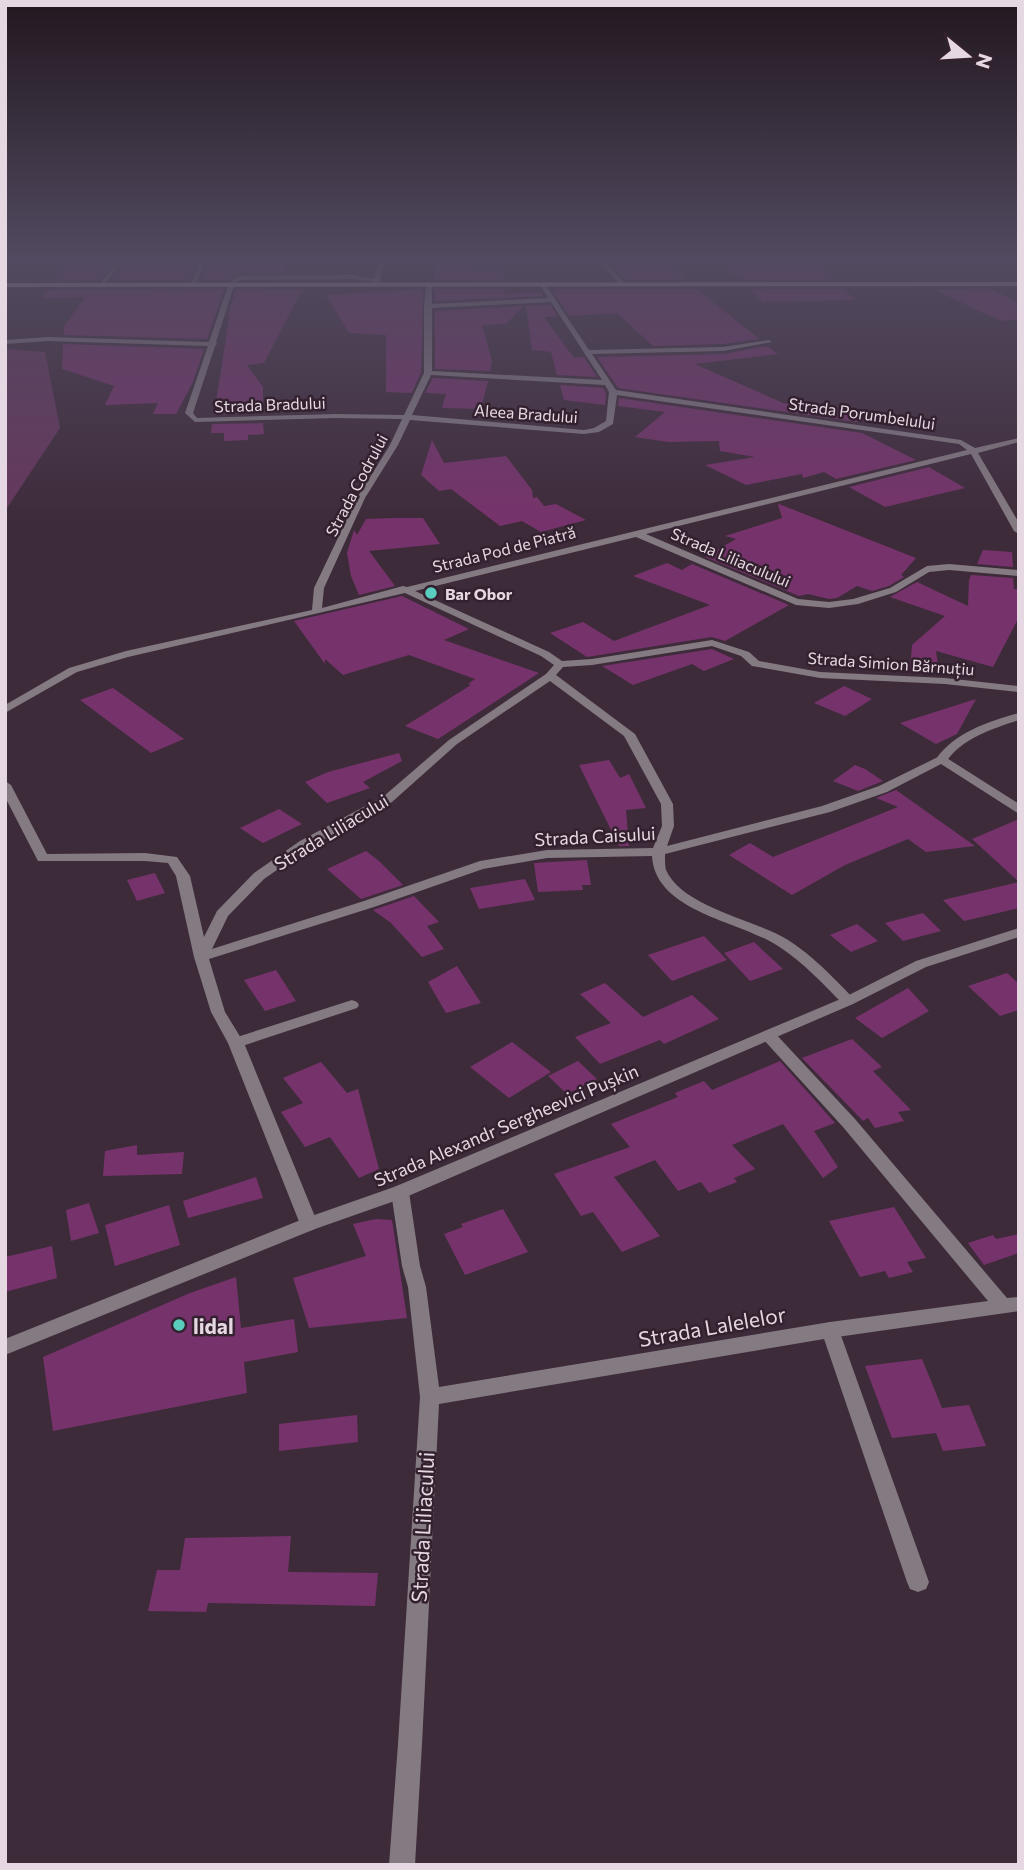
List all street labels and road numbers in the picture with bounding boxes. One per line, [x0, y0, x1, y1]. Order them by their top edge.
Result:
street label: Strada Bradului [214, 393, 326, 415]
street label: Strada Porumbelului [788, 393, 936, 433]
street label: Aleea Bradului [474, 400, 578, 426]
street label: Strada Codrului [321, 431, 391, 539]
street label: Strada Pod de Piatră [430, 522, 578, 576]
street label: Strada Liliaculului [668, 523, 794, 591]
street label: Strada Simion Bărnuțiu [807, 648, 975, 680]
street label: Strada Liliacului [270, 789, 392, 875]
street label: Strada Caisului [534, 822, 656, 850]
street label: Strada Alexandr Sergheevici Pușkin [370, 1059, 642, 1192]
street label: Strada Lalelelor [636, 1301, 788, 1351]
street label: Strada Liliacului [406, 1451, 438, 1603]

